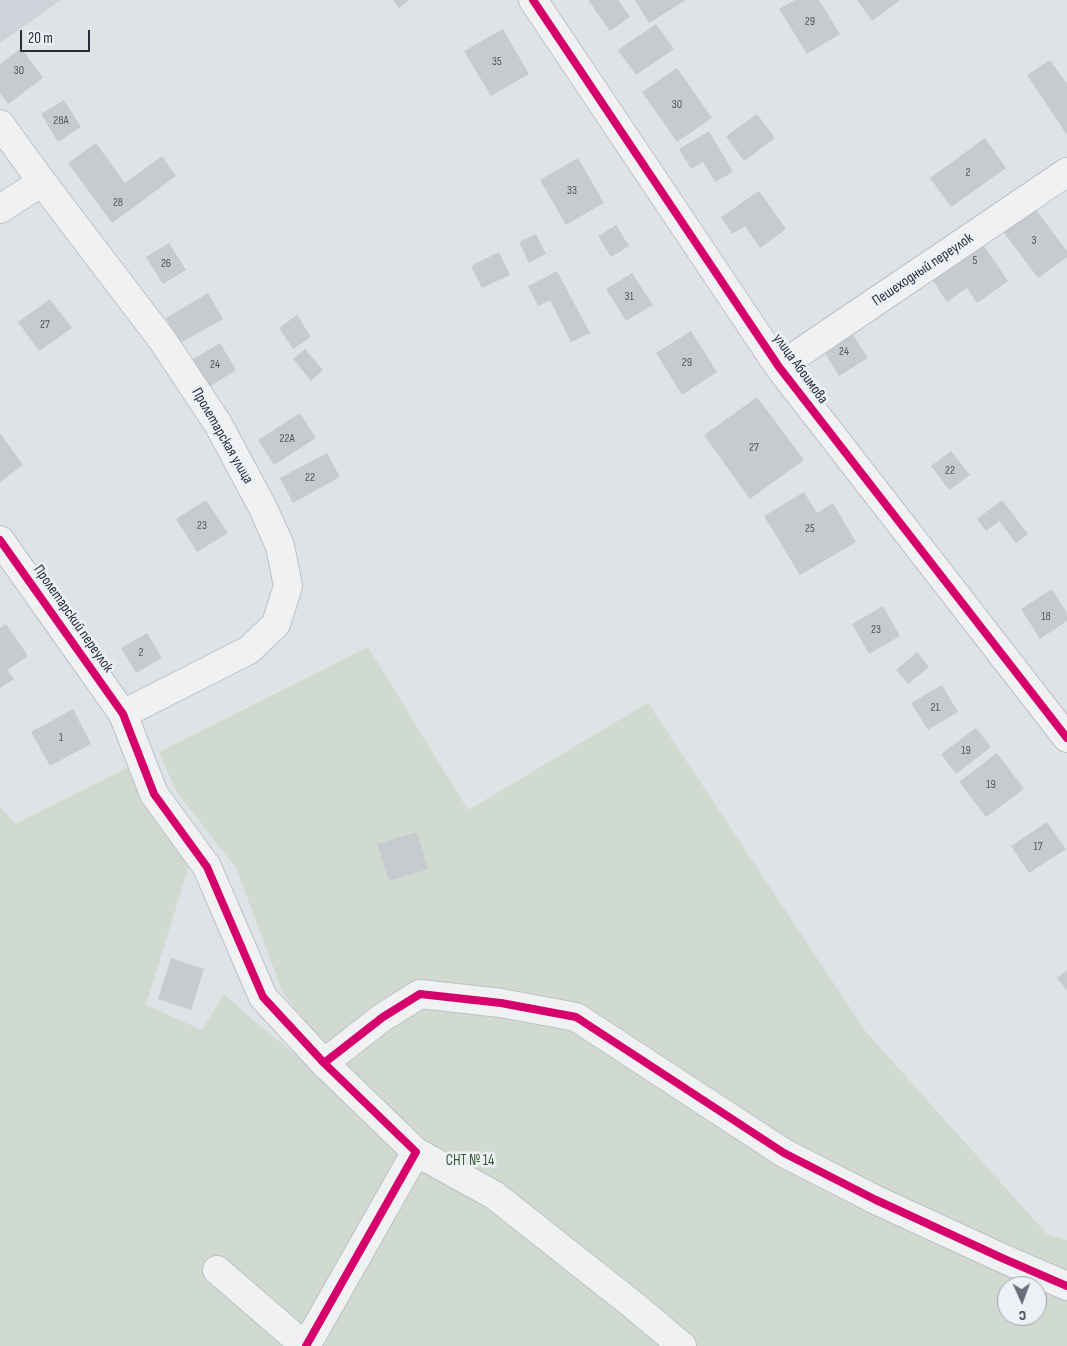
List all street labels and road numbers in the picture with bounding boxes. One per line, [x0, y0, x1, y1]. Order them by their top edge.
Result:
street label: Пешеходный переулок [869, 230, 977, 310]
street label: улица Абоимова [769, 330, 831, 408]
street label: Пролетарская улица [187, 385, 257, 487]
street label: Пролетарский переулок [29, 562, 117, 676]

